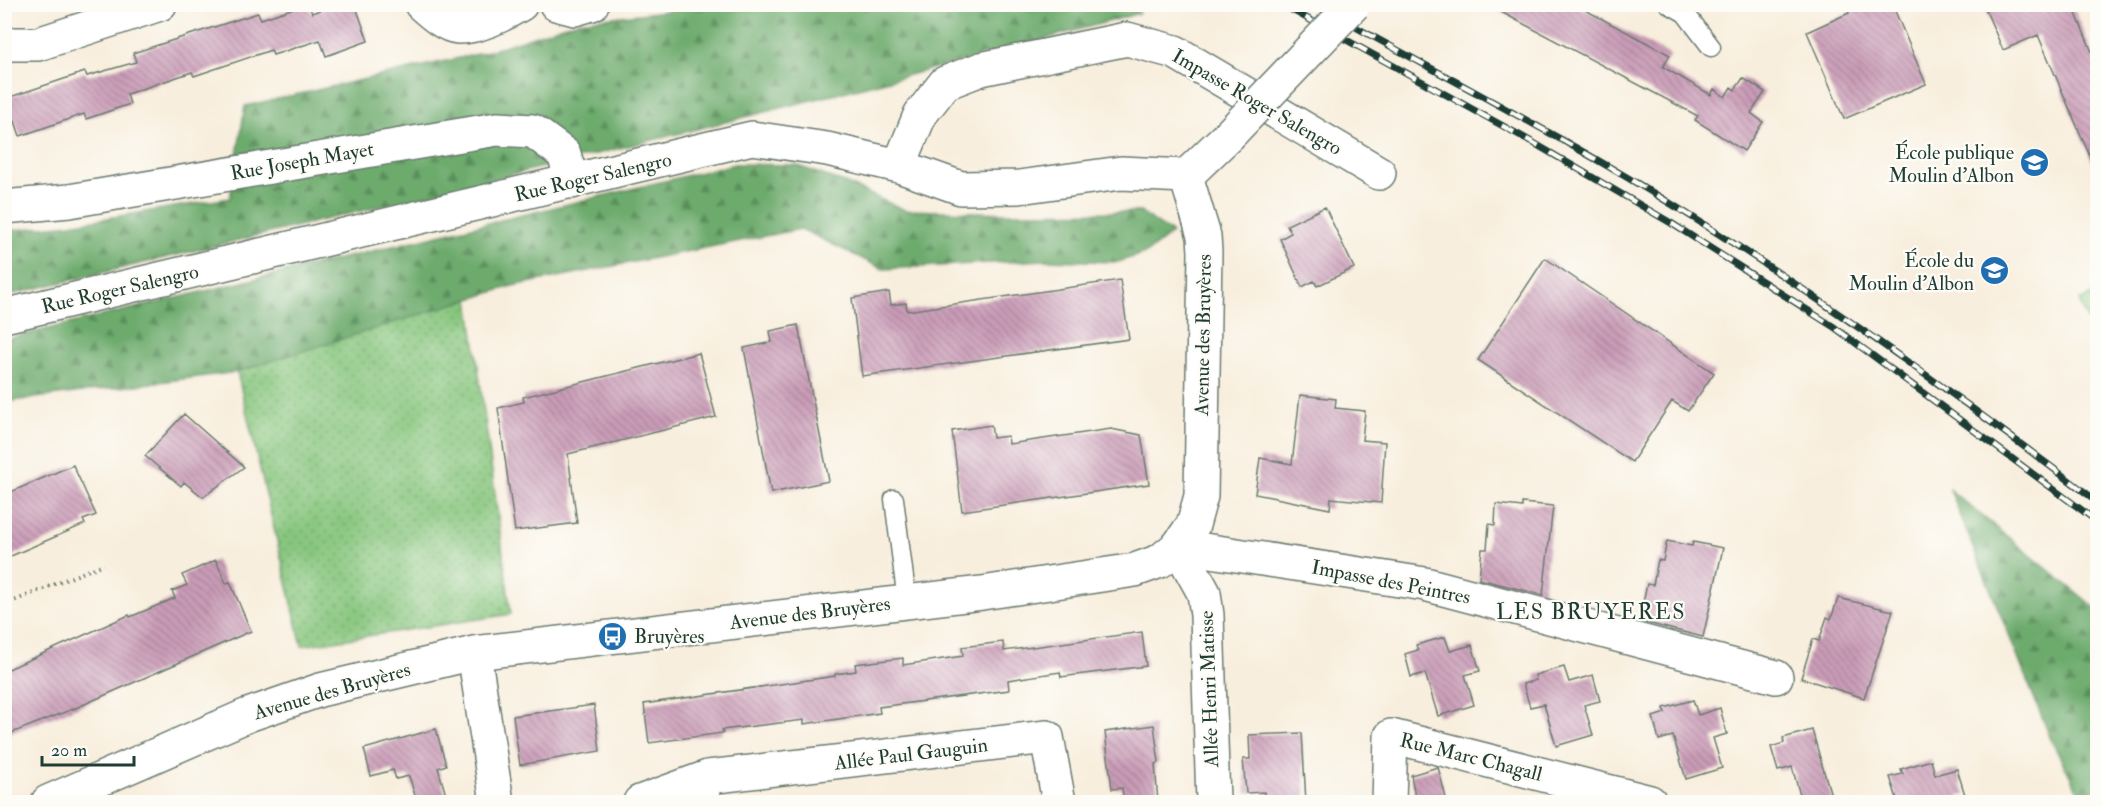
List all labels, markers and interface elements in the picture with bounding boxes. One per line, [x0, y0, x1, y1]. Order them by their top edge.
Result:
street label: Impasse Roger Salengro [1167, 43, 1346, 162]
street label: Rue Joseph Mayet [228, 136, 376, 187]
place label: École publique Moulin d'Albon [1888, 139, 2014, 188]
street label: Rue Roger Salengro [512, 147, 674, 207]
school or university icon: École publique Moulin d'Albon [2019, 147, 2051, 179]
place label: École du Moulin d'Albon [1848, 247, 1974, 296]
street label: Avenue des Bruyères [1189, 254, 1217, 417]
school or university icon: École du Moulin d'Albon [1979, 255, 2011, 287]
street label: Rue Roger Salengro [39, 259, 201, 319]
street label: Impasse des Peintres [1309, 554, 1473, 611]
street label: Avenue des Bruyères [727, 591, 892, 635]
district label: LES BRUYERES [1496, 598, 1686, 626]
street label: Allée Henri Matisse [1194, 610, 1224, 769]
bus stop icon: Bruyères [597, 620, 629, 652]
place label: Bruyères [634, 624, 705, 649]
street label: Avenue des Bruyères [250, 657, 413, 726]
street label: Rue Marc Chagall [1397, 727, 1545, 787]
scale bar [42, 729, 134, 767]
street label: Allée Paul Gauguin [832, 732, 989, 776]
text: 20 m [51, 739, 87, 762]

